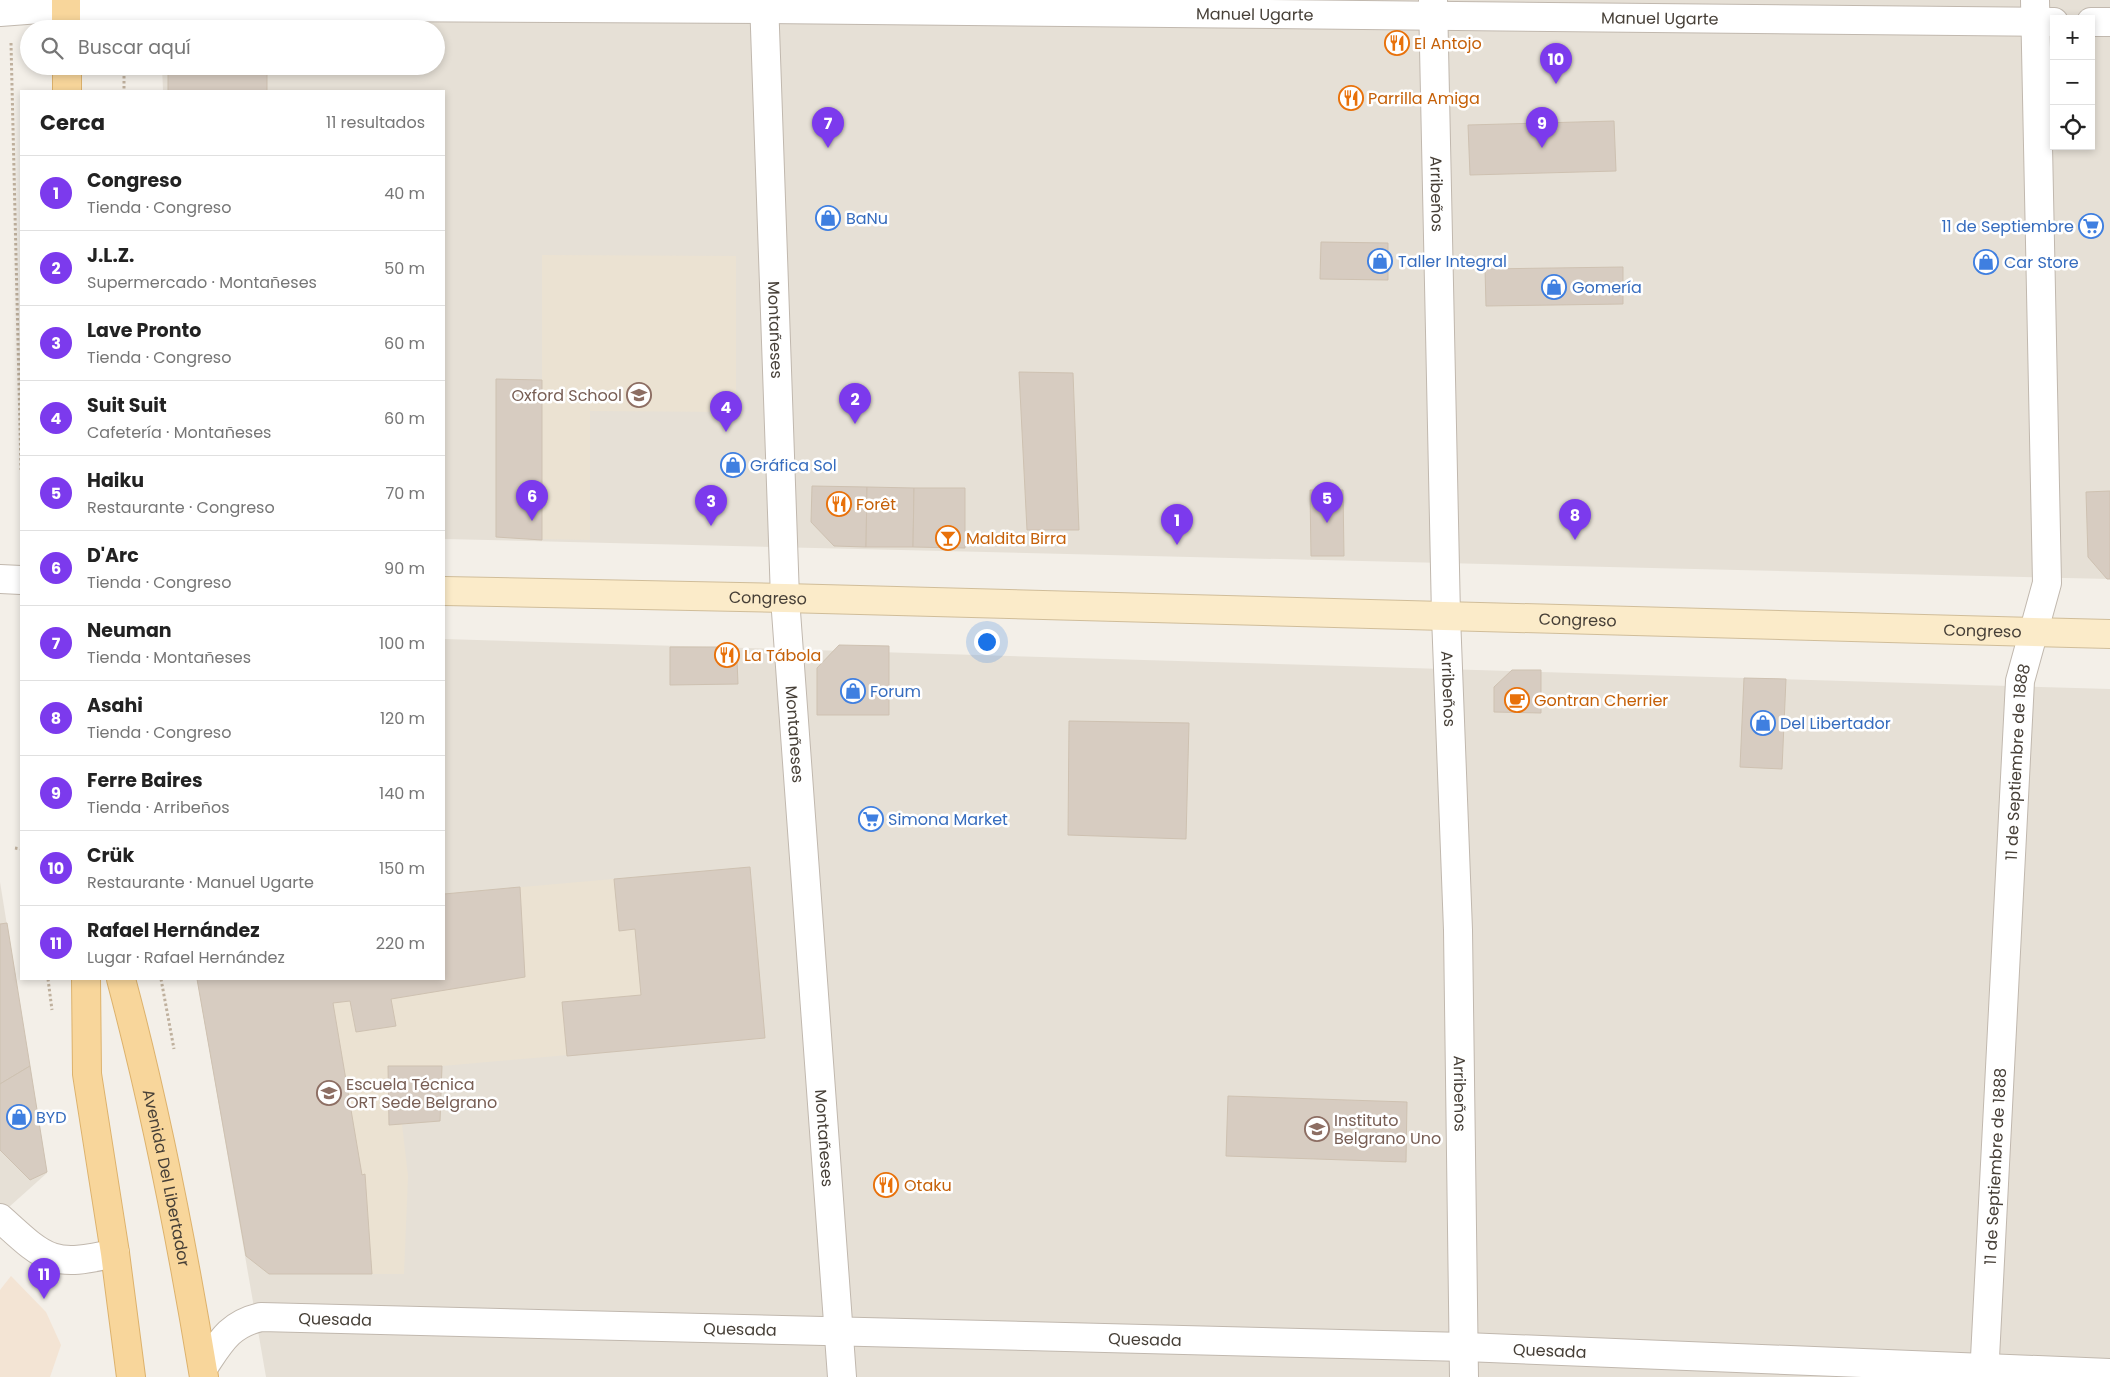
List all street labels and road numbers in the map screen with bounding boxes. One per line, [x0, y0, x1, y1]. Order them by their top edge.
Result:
street label: Manuel Ugarte [1196, 2, 1314, 26]
street label: Manuel Ugarte [1601, 6, 1719, 30]
street label: Arribeños [1425, 156, 1449, 232]
street label: Montañeses [762, 281, 789, 379]
street label: Congreso [729, 585, 807, 610]
street label: Congreso [1538, 607, 1617, 632]
street label: Congreso [1943, 618, 2022, 643]
street label: Arribeños [1436, 650, 1462, 727]
street label: 11 de Septiembre de 1888 [1999, 661, 2036, 861]
street label: Montañeses [780, 685, 810, 784]
street label: Arribeños [1448, 1055, 1472, 1132]
street label: 11 de Septiembre de 1888 [1978, 1067, 2011, 1265]
street label: Avenida Del Libertador [137, 1087, 196, 1268]
street label: Montañeses [809, 1089, 840, 1188]
street label: Quesada [298, 1306, 372, 1331]
street label: Quesada [703, 1317, 777, 1341]
street label: Quesada [1108, 1327, 1182, 1351]
street label: Quesada [1512, 1337, 1587, 1363]

